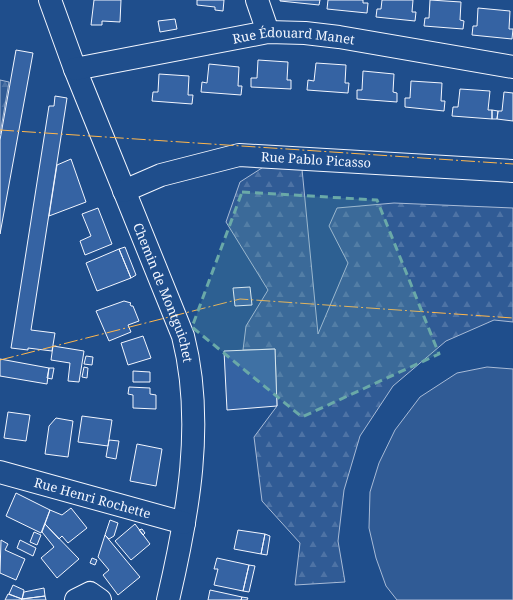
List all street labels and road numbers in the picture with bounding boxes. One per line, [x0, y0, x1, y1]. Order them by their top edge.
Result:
street label: Rue Édouard Manet [231, 23, 357, 49]
street label: Rue Pablo Picasso [260, 147, 372, 172]
street label: Chemin de Montguichet [129, 220, 197, 364]
street label: Rue Henri Rochette [32, 473, 153, 522]

